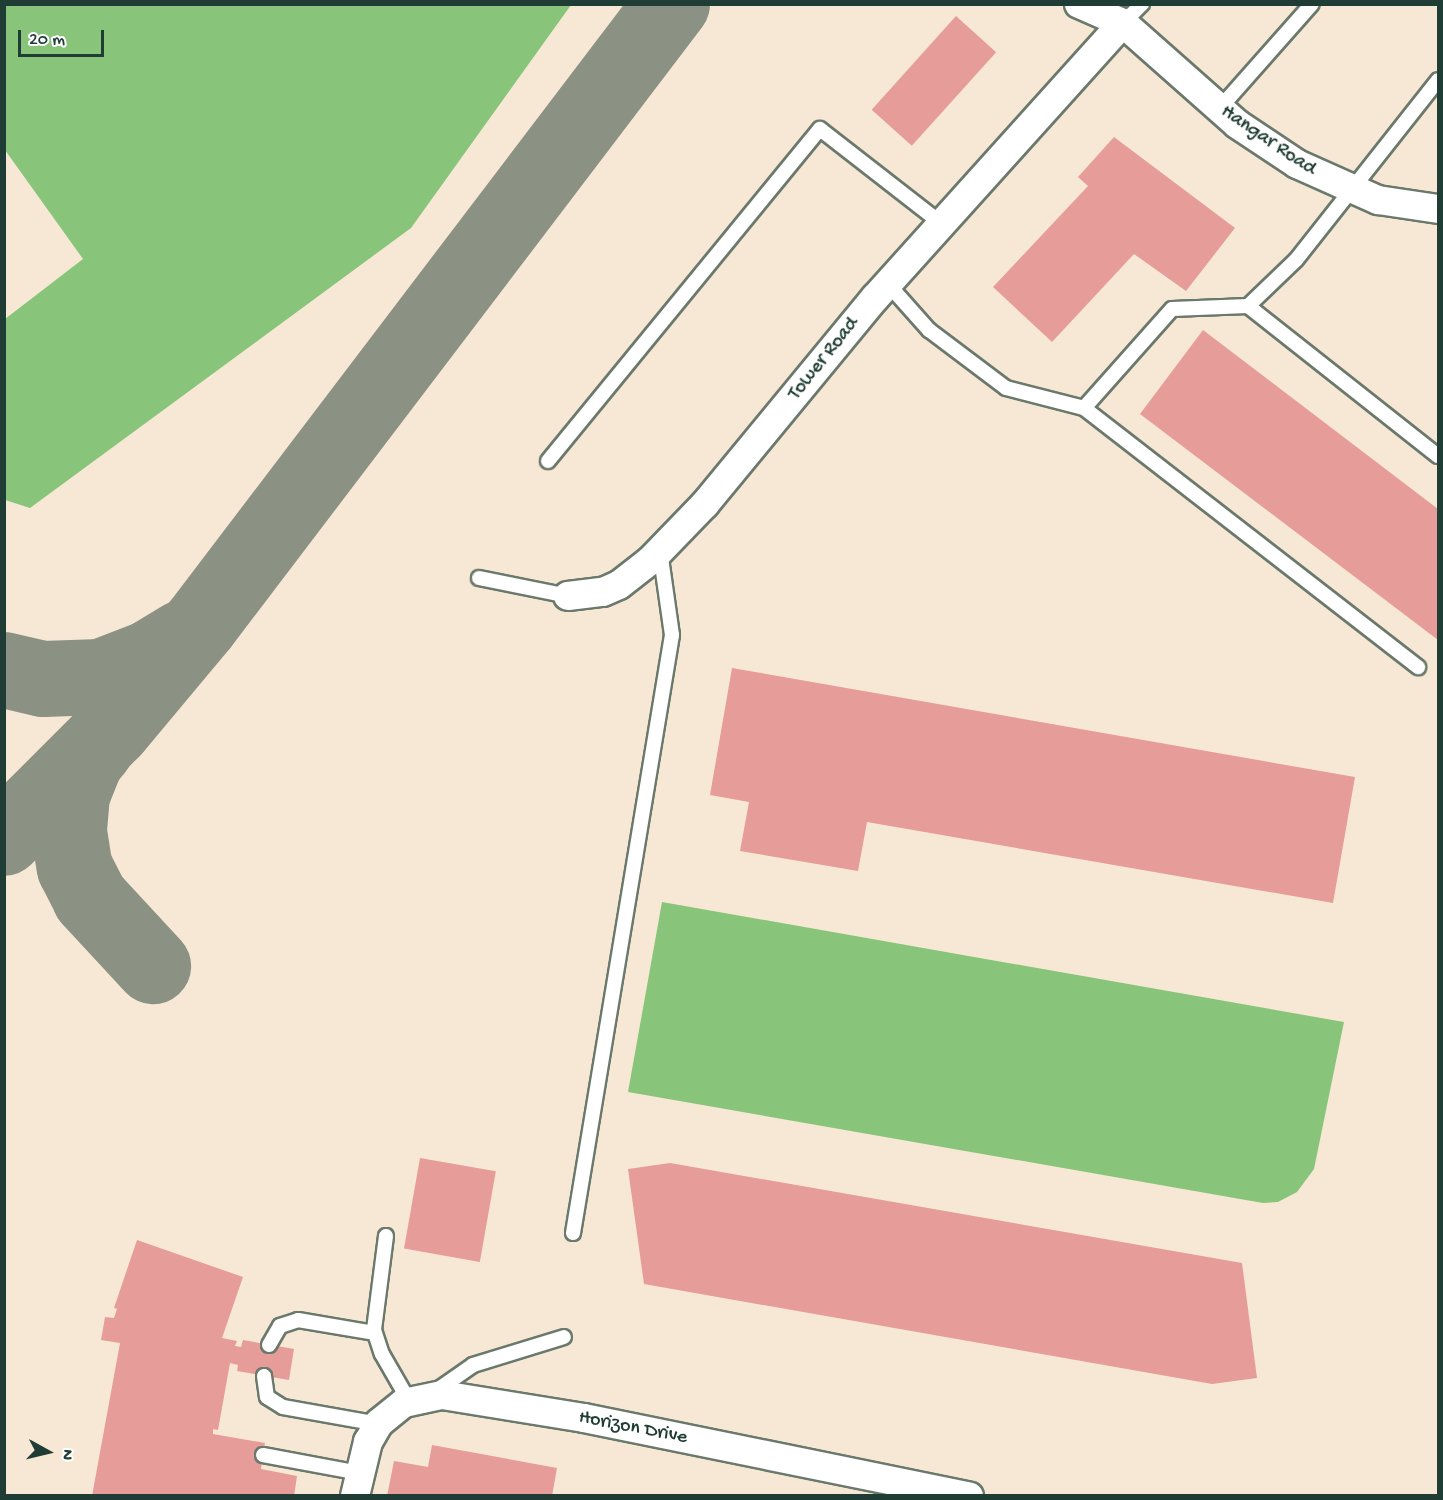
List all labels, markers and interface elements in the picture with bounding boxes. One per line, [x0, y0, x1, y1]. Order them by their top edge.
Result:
scale bar [21, 18, 106, 56]
text: 20 m [29, 30, 65, 51]
street label: Hangar Road [1216, 100, 1320, 182]
street label: Tower Road [783, 313, 865, 405]
street label: Horizon Drive [577, 1406, 689, 1450]
north arrow [18, 1422, 78, 1482]
text: N [56, 1448, 76, 1461]

